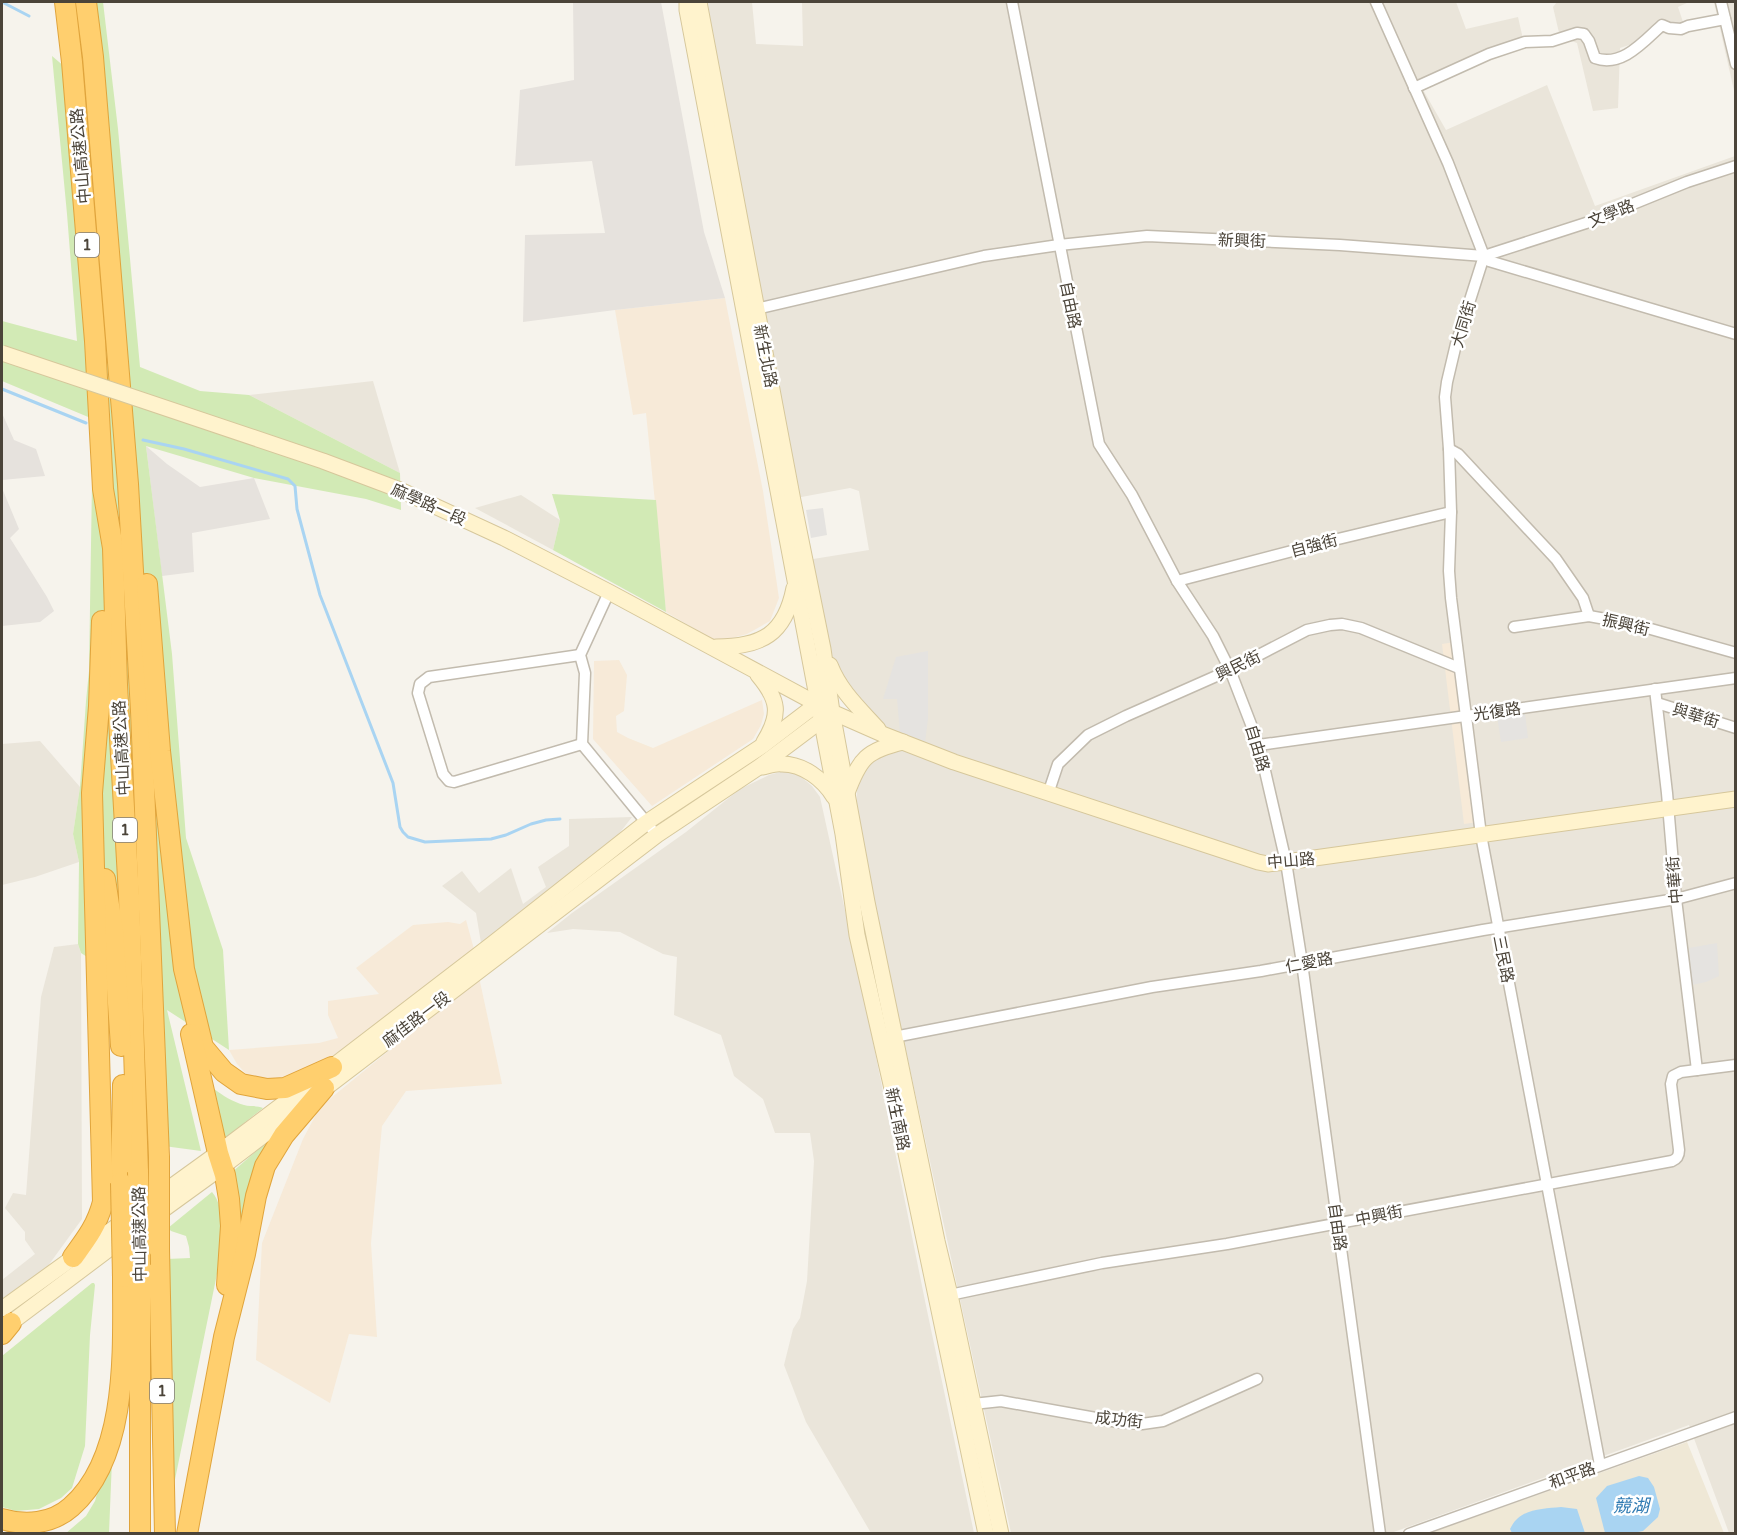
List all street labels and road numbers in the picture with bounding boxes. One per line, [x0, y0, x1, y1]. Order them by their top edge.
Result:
street label: 中山高速公路 [67, 107, 95, 205]
street label: 文學路 [1585, 196, 1637, 232]
street label: 新興街 [1218, 230, 1266, 252]
road number: 1 [75, 233, 99, 257]
street label: 自由路 [1055, 280, 1085, 331]
street label: 大同街 [1447, 298, 1481, 350]
street label: 新生北路 [749, 323, 781, 390]
street label: 麻學路一段 [388, 480, 469, 530]
street label: 自強街 [1288, 530, 1340, 562]
street label: 振興街 [1600, 610, 1651, 640]
street label: 興民街 [1212, 646, 1264, 685]
street label: 中山高速公路 [109, 699, 134, 796]
street label: 光復路 [1472, 699, 1522, 725]
street label: 與華街 [1670, 699, 1722, 733]
street label: 自由路 [1240, 722, 1274, 774]
road number: 1 [113, 818, 137, 842]
street label: 中山路 [1266, 849, 1316, 873]
street label: 中華街 [1663, 855, 1687, 905]
street label: 三民路 [1489, 934, 1517, 985]
street label: 仁愛路 [1284, 949, 1335, 977]
street label: 麻佳路一段 [379, 988, 455, 1052]
street label: 新生南路 [881, 1086, 913, 1153]
street label: 中山高速公路 [129, 1186, 151, 1282]
street label: 自由路 [1324, 1202, 1350, 1252]
street label: 中興街 [1354, 1202, 1405, 1230]
road number: 1 [150, 1379, 174, 1403]
street label: 成功街 [1094, 1408, 1144, 1432]
street label: 和平路 [1546, 1458, 1598, 1494]

